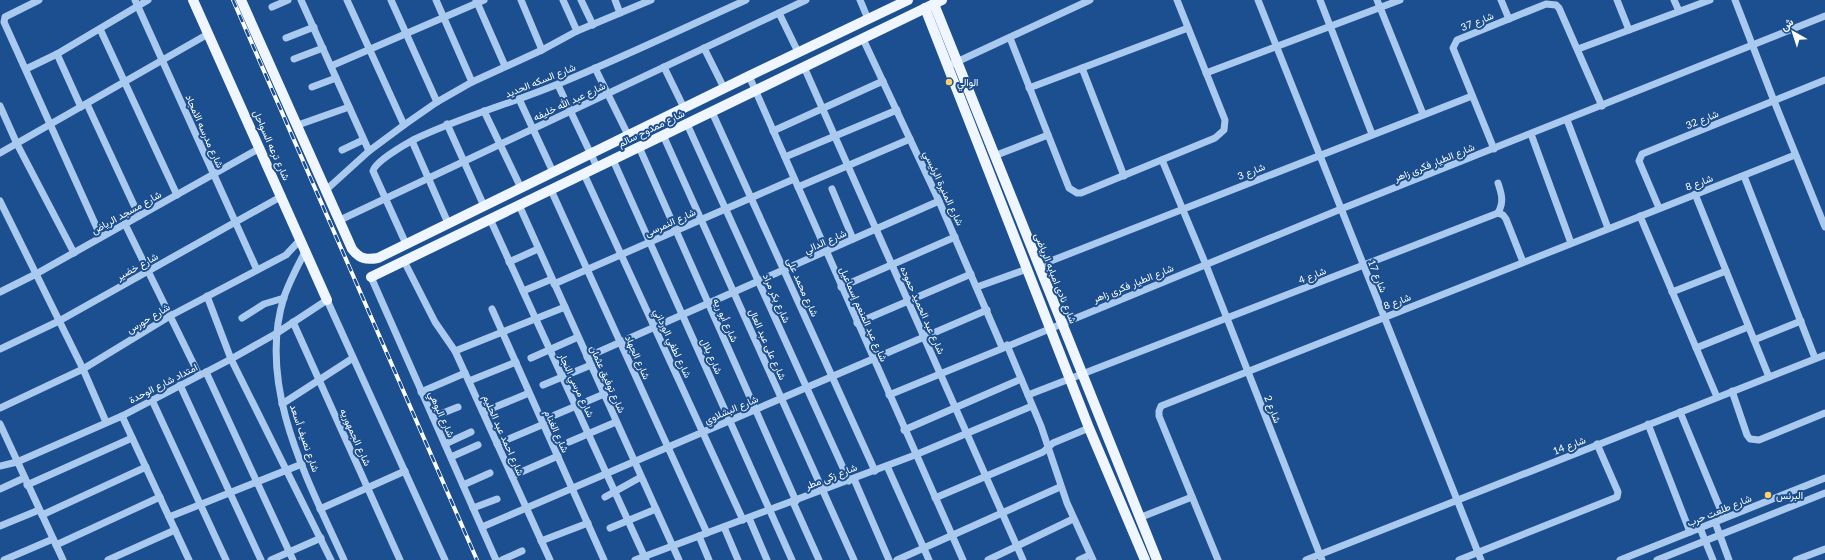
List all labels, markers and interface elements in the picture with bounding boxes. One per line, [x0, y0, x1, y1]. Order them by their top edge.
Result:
street label: شارع 37 [1459, 9, 1496, 34]
north arrow [1773, 12, 1813, 52]
text: ش [1777, 15, 1796, 34]
street label: شارع السكه الحديد [503, 60, 577, 101]
place label: الوالي [957, 76, 978, 91]
marker: الوالي [944, 77, 954, 87]
street label: شارع عبد الله خليفه [531, 79, 607, 124]
street label: شارع مدرسه الامجاد [183, 92, 227, 170]
street label: شارع ممدوح سالم [616, 107, 687, 150]
street label: شارع 32 [1684, 107, 1721, 132]
street label: شارع ترعه السواحل [250, 108, 293, 182]
street label: شارع الطيار فكرى زاهر [1391, 140, 1477, 185]
street label: شارع المنيرة الرئيسي [919, 149, 967, 229]
street label: شارع 3 [1236, 160, 1267, 183]
street label: شارع 8 [1684, 171, 1715, 193]
street label: شارع مسجد الرياض [89, 188, 164, 237]
street label: شارع النمرسى [643, 205, 698, 239]
street label: شارع الدالي [802, 226, 849, 258]
street label: شارع نادى امبابه الرياضى [1031, 231, 1080, 326]
street label: شارع خضير [113, 250, 161, 284]
street label: شارع محمد على [784, 256, 821, 319]
street label: شارع 17 [1365, 258, 1390, 295]
street label: شارع الطيار فكرى زاهر [1090, 261, 1176, 306]
street label: شارع عبد الحميد حموده [897, 264, 948, 356]
street label: شارع 4 [1297, 264, 1328, 287]
street label: شارع عبد المنعم إسماعيل [837, 265, 890, 364]
street label: شارع بكر مراد [760, 271, 793, 325]
street label: شارع 8 [1382, 290, 1413, 313]
street label: شارع أبو ريه [710, 296, 741, 344]
street label: شارع حورس [124, 300, 172, 336]
street label: شارع لطفي الورداني [649, 306, 694, 381]
street label: شارع على عبد العال [746, 307, 789, 382]
street label: شارع الجهاد [622, 333, 653, 381]
street label: شارع بلال [698, 336, 725, 376]
street label: شارع توفيق عثمان [587, 343, 628, 415]
street label: شارع مرسي النجار [554, 350, 597, 420]
street label: امتداد شارع الوحدة [127, 361, 200, 406]
street label: شارع البوهي [424, 389, 458, 440]
street label: شارع البشلاوي [702, 392, 761, 428]
street label: شارع احمد عبد الحليم [480, 393, 527, 478]
street label: شارع 2 [1261, 394, 1284, 425]
street label: شارع نصيف أسعد [287, 403, 322, 474]
street label: شارع الجمهوريه [337, 406, 374, 468]
street label: شارع الغنام [541, 408, 572, 455]
street label: شارع 14 [1551, 433, 1588, 458]
street label: شارع زكى مطر [802, 461, 859, 493]
place label: البرنس [1776, 489, 1803, 502]
marker: البرنس [1763, 490, 1773, 500]
street label: شارع طلعت حرب [1685, 492, 1753, 529]

